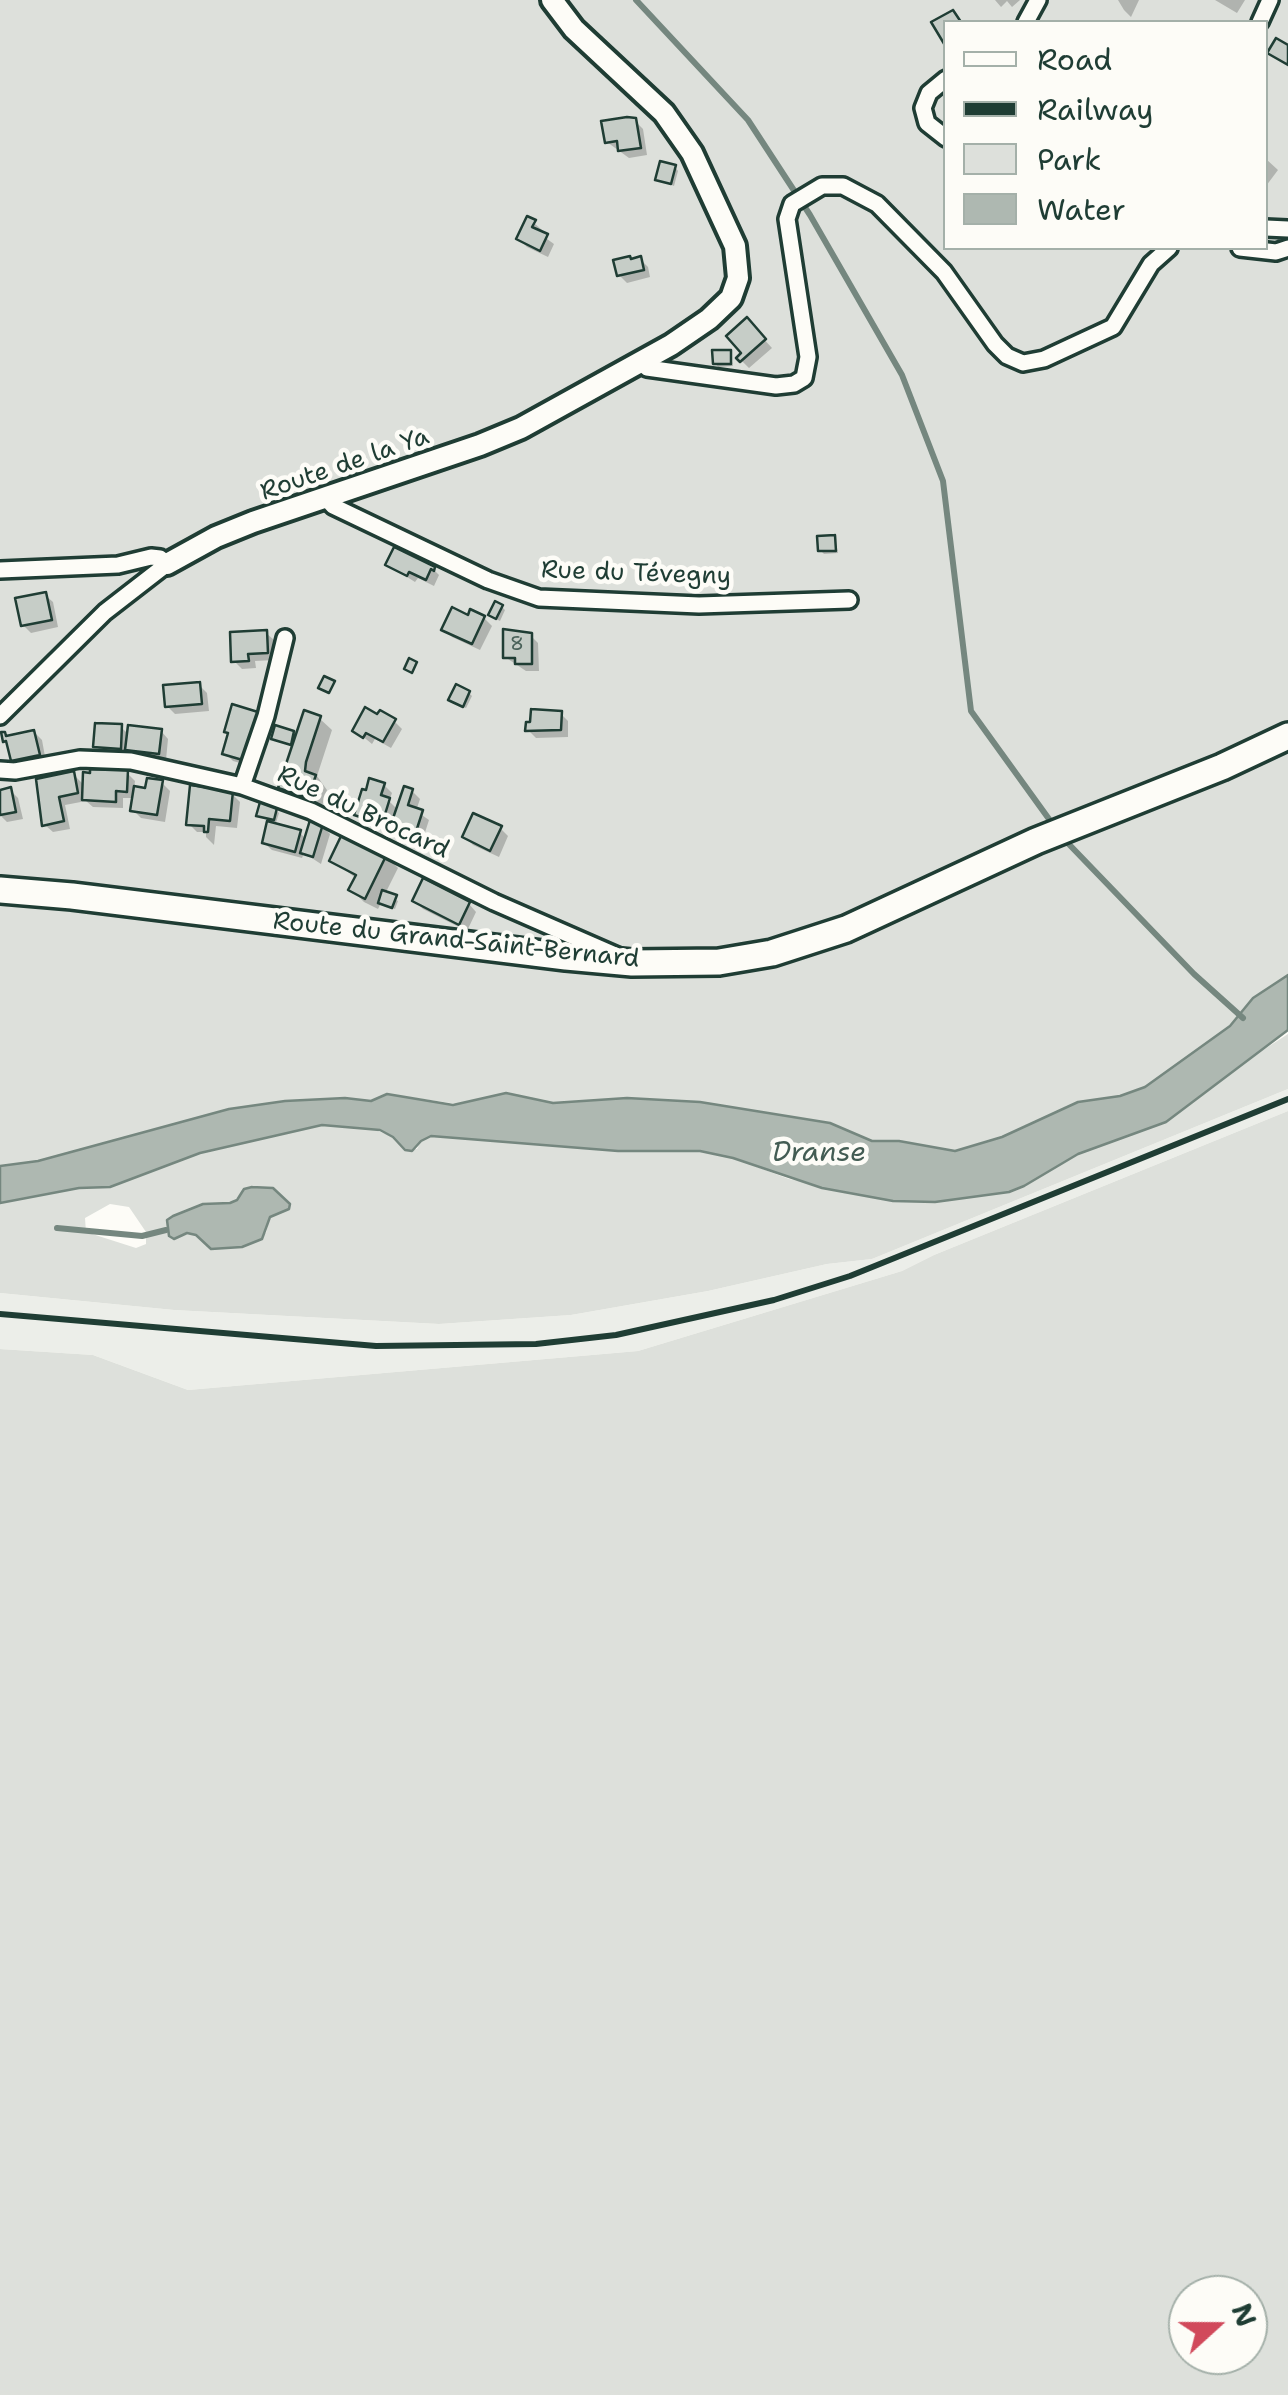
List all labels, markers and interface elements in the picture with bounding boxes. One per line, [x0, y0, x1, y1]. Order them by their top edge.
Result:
legend [943, 20, 1268, 250]
text: Road [1037, 39, 1112, 80]
text: Railway [1037, 89, 1153, 130]
text: Park [1037, 139, 1101, 180]
text: Water [1037, 189, 1126, 230]
street label: Route de la Ya [257, 422, 433, 508]
street label: Rue du Tévegny [540, 556, 732, 592]
house number: 8 [510, 633, 524, 657]
street label: Rue du Brocard [272, 760, 454, 866]
street label: Route du Grand-Saint-Bernard [271, 907, 641, 975]
water label: Dranse [772, 1137, 866, 1171]
north arrow [1168, 2275, 1268, 2375]
text: N [1222, 2298, 1266, 2332]

